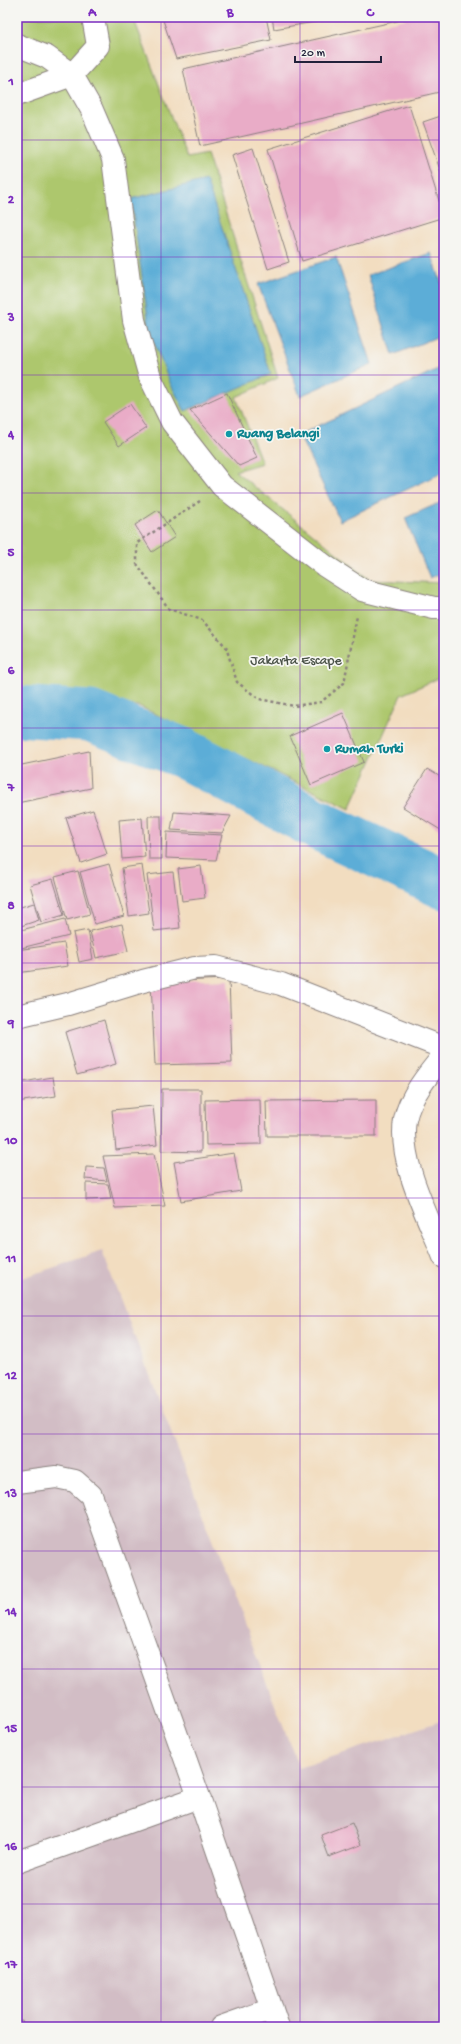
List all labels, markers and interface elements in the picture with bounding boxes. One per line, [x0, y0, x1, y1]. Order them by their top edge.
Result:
text: A [87, 6, 97, 21]
text: B [226, 6, 235, 21]
text: C [365, 6, 375, 21]
scale bar [295, 38, 381, 64]
text: 20 m [301, 47, 326, 61]
text: 1 [7, 75, 14, 90]
text: 2 [8, 193, 15, 208]
text: 3 [7, 311, 15, 326]
place label: Ruang Belangi [236, 426, 320, 443]
text: 4 [7, 428, 15, 443]
marker: Ruang Belangi [224, 429, 234, 439]
text: 5 [8, 546, 15, 561]
park label: Jakarta Escape [250, 653, 343, 670]
text: 6 [8, 664, 15, 679]
place label: Rumah Turki [334, 741, 404, 758]
marker: Rumah Turki [322, 744, 332, 754]
text: 7 [7, 781, 16, 796]
text: 8 [7, 899, 15, 914]
text: 9 [7, 1017, 15, 1032]
text: 10 [4, 1134, 18, 1149]
text: 11 [5, 1252, 16, 1267]
text: 12 [4, 1369, 17, 1384]
text: 13 [4, 1487, 17, 1502]
text: 14 [4, 1605, 18, 1620]
text: 15 [4, 1722, 17, 1737]
text: 16 [4, 1840, 17, 1855]
text: 17 [4, 1958, 18, 1973]

